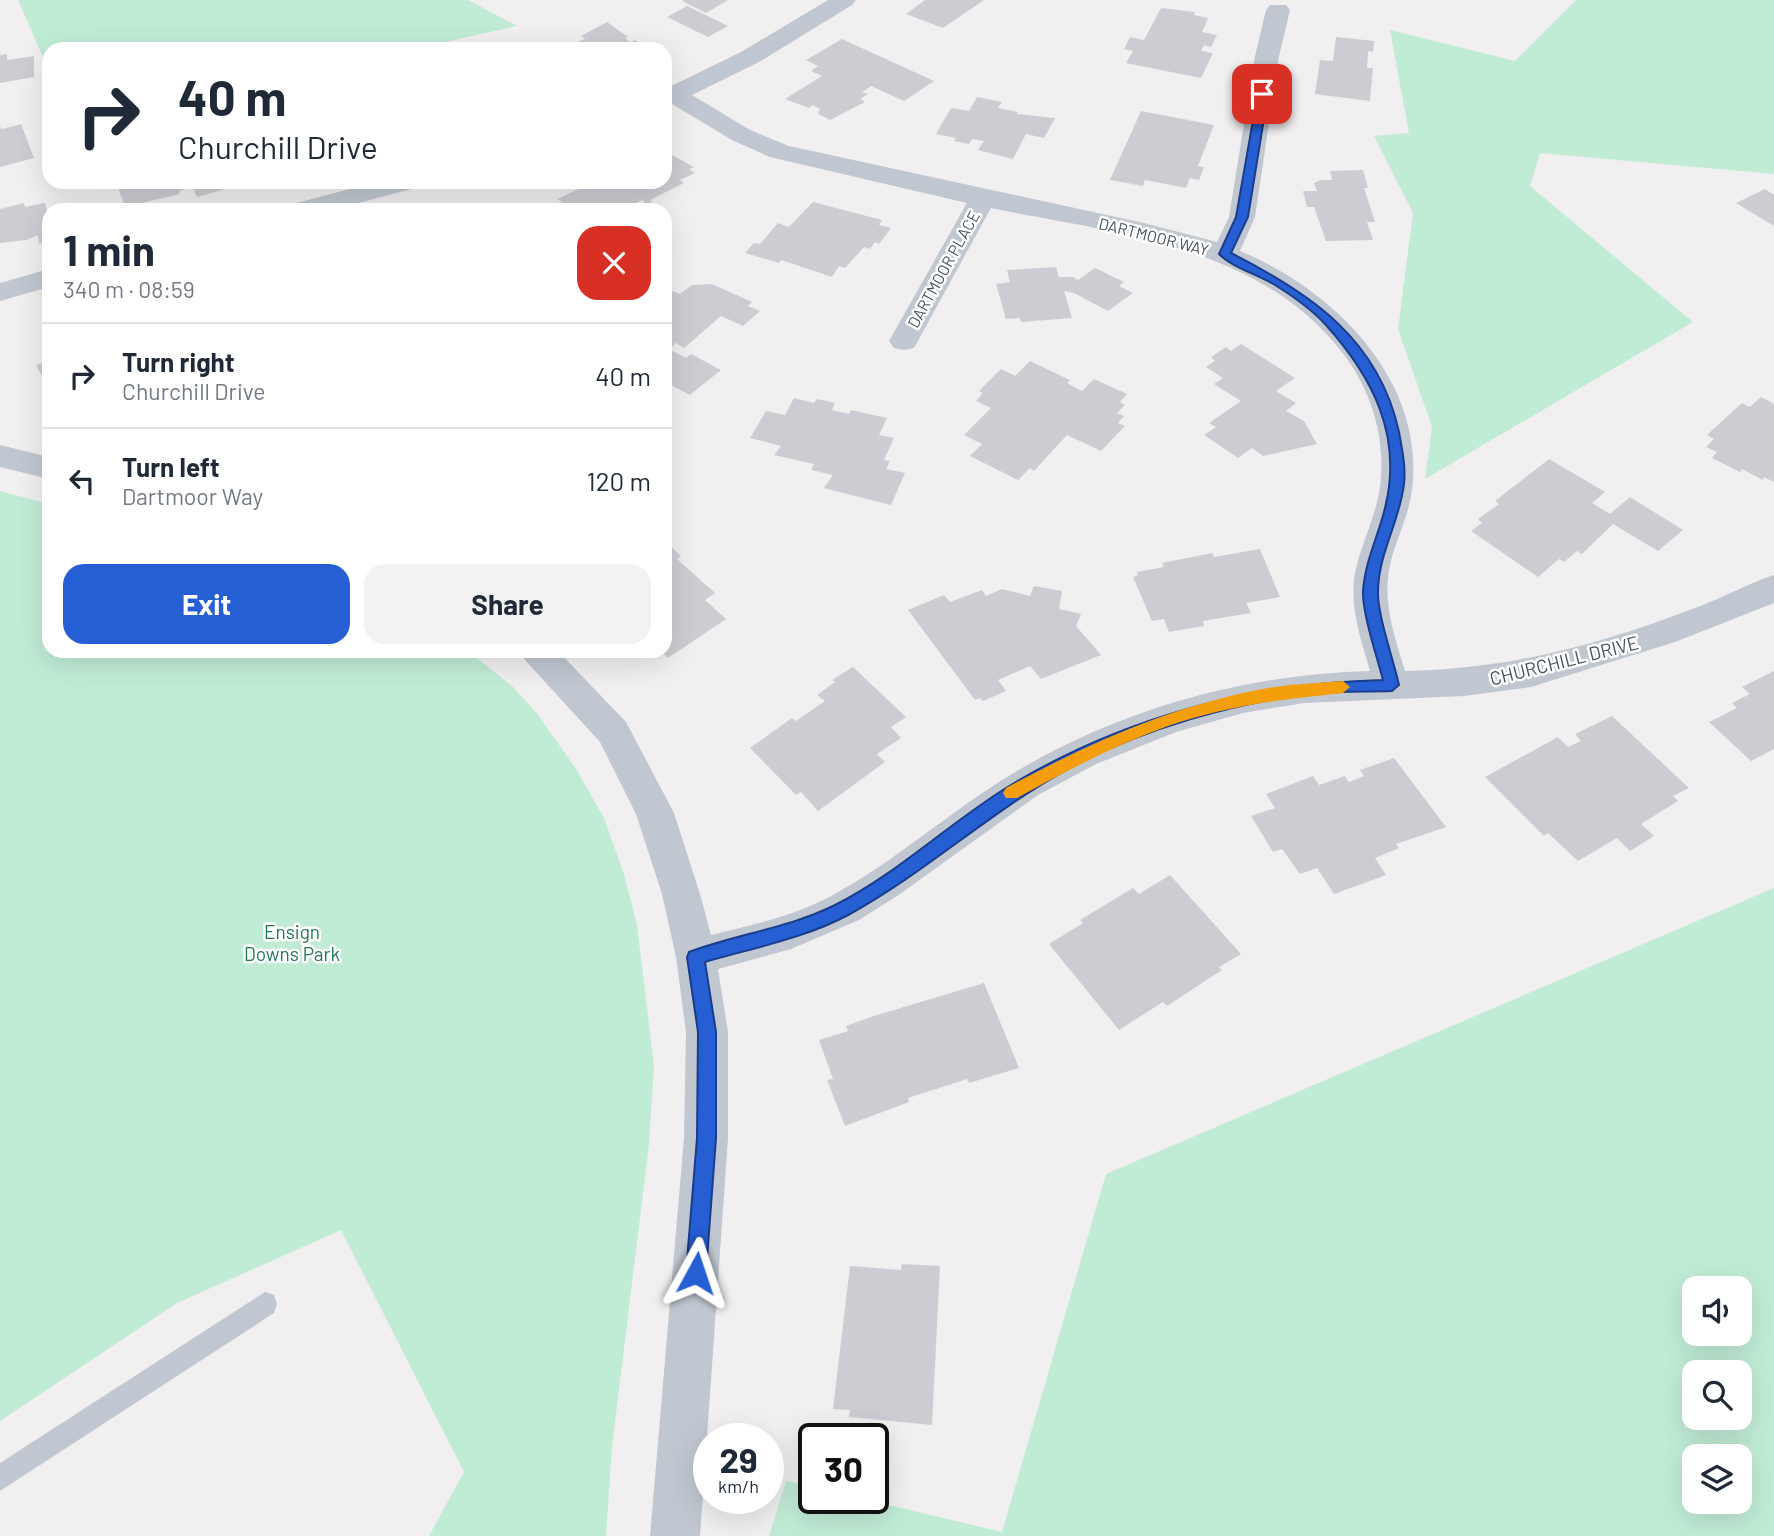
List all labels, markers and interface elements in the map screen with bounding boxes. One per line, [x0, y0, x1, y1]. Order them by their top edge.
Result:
pin [1232, 64, 1292, 124]
text: 40 m [178, 67, 286, 126]
icon: right [63, 70, 154, 161]
icon: arrive [1243, 75, 1281, 113]
text: Churchill Drive [178, 127, 378, 165]
street label: DARTMOOR PLACE [903, 207, 983, 331]
street label: DARTMOOR WAY [1097, 213, 1211, 259]
text: 1 min [63, 224, 155, 274]
button: close [577, 226, 651, 300]
text: 340 m · 08:59 [63, 275, 195, 303]
text: Turn right [122, 346, 235, 377]
icon: right [63, 357, 101, 395]
text: 40 m [595, 360, 651, 391]
text: Churchill Drive [122, 377, 266, 405]
text: Turn left [122, 451, 220, 482]
icon: left [63, 462, 101, 500]
text: 120 m [587, 465, 651, 496]
text: Dartmoor Way [122, 482, 263, 510]
button: Exit [63, 564, 350, 644]
button: Share [364, 564, 651, 644]
street label: CHURCHILL DRIVE [1487, 630, 1641, 690]
park label: Ensign Downs Park [244, 920, 340, 965]
position arrow [659, 1236, 733, 1310]
map controls [1682, 1276, 1752, 1514]
button: sound [1682, 1276, 1752, 1346]
button: search [1682, 1360, 1752, 1430]
speed limit sign: 30 [798, 1423, 889, 1514]
text: 29 [719, 1438, 758, 1480]
button: layers [1682, 1444, 1752, 1514]
text: km/h [718, 1475, 759, 1497]

